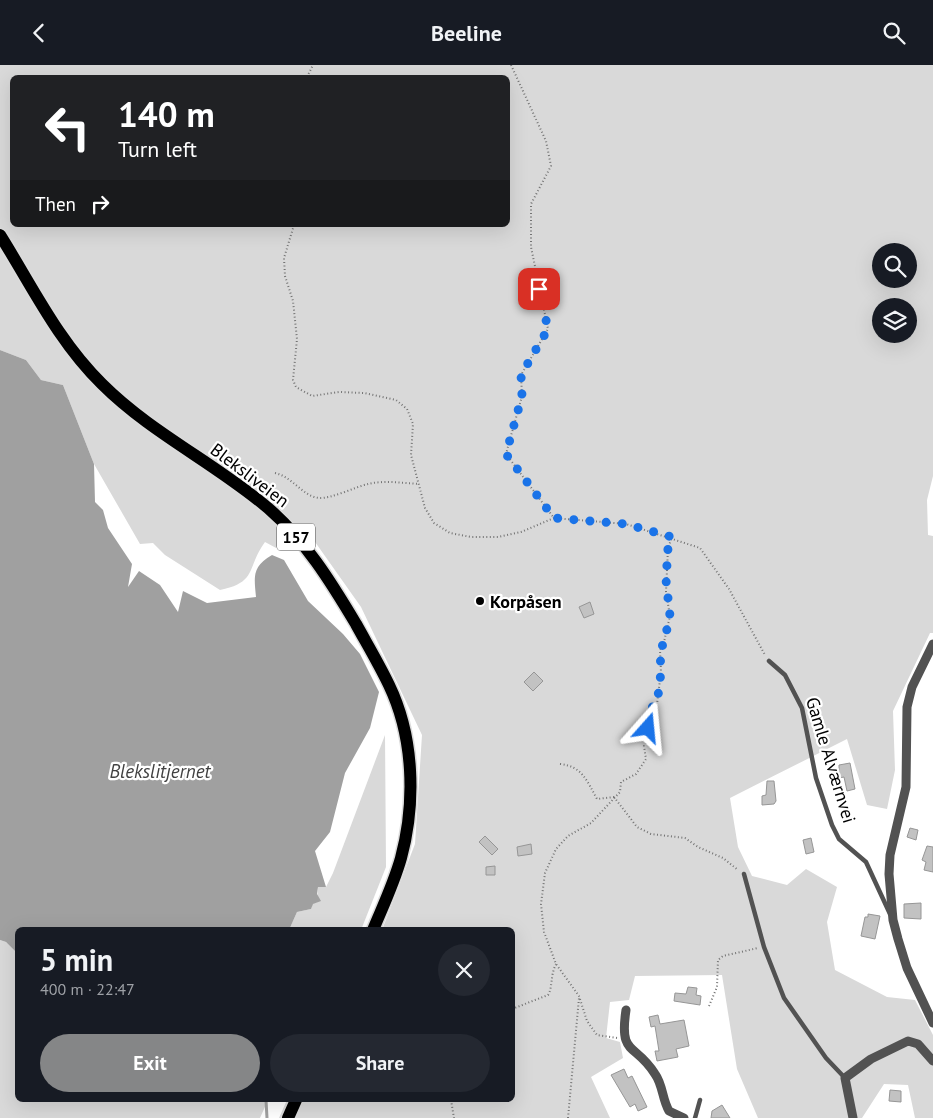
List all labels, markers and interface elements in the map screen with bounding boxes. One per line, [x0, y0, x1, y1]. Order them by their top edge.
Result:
icon: back [25, 19, 53, 47]
text: Beeline [431, 19, 502, 47]
icon: search [880, 19, 908, 47]
text: 140 m [118, 91, 215, 137]
icon: left [35, 95, 100, 160]
text: Turn left [118, 135, 197, 163]
icon: right [86, 190, 114, 218]
text: Then [35, 192, 76, 216]
map controls [872, 243, 917, 343]
button: search [872, 243, 917, 288]
pin [518, 268, 560, 310]
icon: arrive [525, 275, 553, 303]
button: layers [872, 298, 917, 343]
street label: Bleksliveien [206, 438, 294, 512]
road number: 157 [277, 523, 315, 551]
place label: Korpåsen [490, 590, 561, 613]
marker: Korpåsen [474, 595, 486, 607]
street label: Gamle Alværnvei [801, 694, 861, 826]
position arrow [621, 701, 673, 753]
water label: Blekslitjernet [109, 759, 212, 783]
text: 5 min [40, 940, 113, 979]
button: close [438, 944, 490, 996]
text: 400 m · 22:47 [40, 979, 135, 999]
button: Exit [40, 1034, 260, 1092]
button: Share [270, 1034, 490, 1092]

